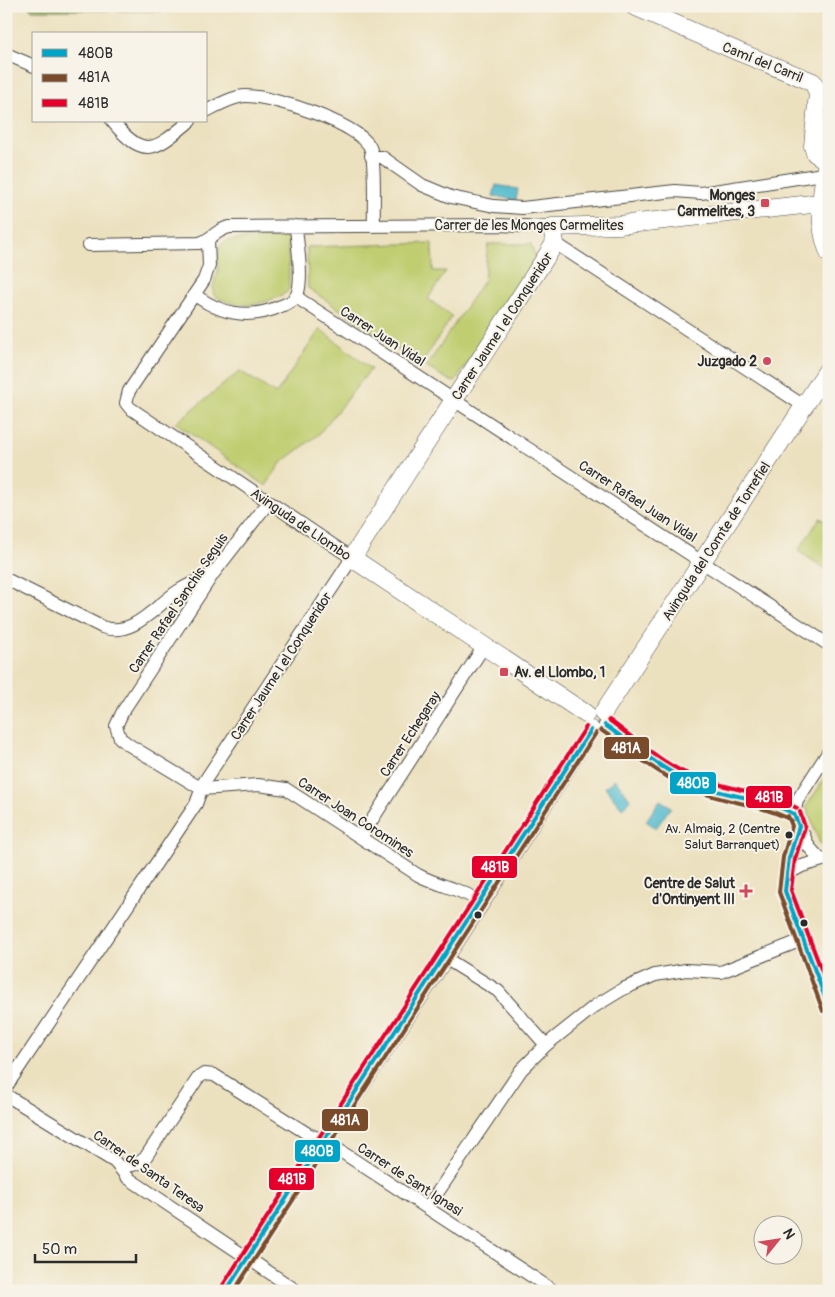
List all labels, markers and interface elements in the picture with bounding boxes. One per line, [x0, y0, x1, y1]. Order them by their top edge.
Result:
legend [32, 32, 208, 122]
street label: Camí del Carril [720, 39, 806, 86]
text: 480B [78, 44, 113, 63]
text: 481A [78, 68, 110, 87]
text: 481B [78, 94, 109, 113]
place label: Monges Carmelites, 3 [677, 187, 756, 220]
marker: Monges Carmelites, 3 [759, 197, 771, 209]
street label: Carrer de les Monges Carmelites [435, 217, 624, 234]
street label: Carrer Jaume I el Conqueridor [448, 249, 557, 403]
street label: Carrer Juan Vidal [337, 303, 429, 370]
place label: Juzgado 2 [697, 353, 757, 370]
marker: Juzgado 2 [761, 355, 773, 367]
street label: Carrer Rafael Juan Vidal [575, 457, 700, 546]
street label: Avinguda del Comte de Torrefiel [659, 459, 774, 624]
street label: Avinguda de Llombo [247, 485, 355, 565]
street label: Carrer Rafael Sanchis Seguis [125, 530, 232, 676]
street label: Carrer Jaume I el Conqueridor [227, 589, 336, 743]
place label: Av. el Llombo, 1 [514, 664, 605, 681]
marker: Av. el Llombo, 1 [498, 666, 510, 678]
street label: Carrer Echegaray [376, 688, 444, 780]
line badge: 481A [603, 736, 650, 760]
text: 481A [611, 740, 641, 757]
line badge: 480B [669, 771, 717, 795]
street label: Carrer Joan Coromines [295, 774, 418, 862]
text: 480B [677, 775, 709, 792]
line badge: 481B [745, 785, 793, 809]
text: 481B [755, 789, 783, 806]
place label: Av. Almaig, 2 (Centre Salut Barranquet) [665, 821, 781, 853]
marker: Av. Almaig, 2 (Centre Salut Barranquet) [784, 830, 794, 840]
line badge: 481B [471, 855, 518, 879]
text: 481B [481, 859, 509, 876]
place label: Centre de Salut d'Ontinyent III [644, 875, 735, 908]
marker: Centre de Salut d'Ontinyent III [739, 884, 753, 898]
unlabelled marker [473, 910, 483, 920]
unlabelled marker [799, 918, 809, 928]
line badge: 481A [321, 1108, 369, 1132]
text: 481A [330, 1112, 360, 1129]
street label: Carrer de Santa Teresa [90, 1127, 208, 1216]
line badge: 480B [294, 1139, 341, 1163]
street label: Carrer de Sant Ignasi [354, 1139, 466, 1220]
text: 480B [301, 1143, 333, 1160]
line badge: 481B [268, 1167, 315, 1191]
text: 481B [278, 1171, 306, 1188]
north arrow [752, 1214, 802, 1264]
text: N [779, 1225, 799, 1242]
scale bar [35, 1232, 136, 1264]
text: 50 m [42, 1240, 77, 1259]

